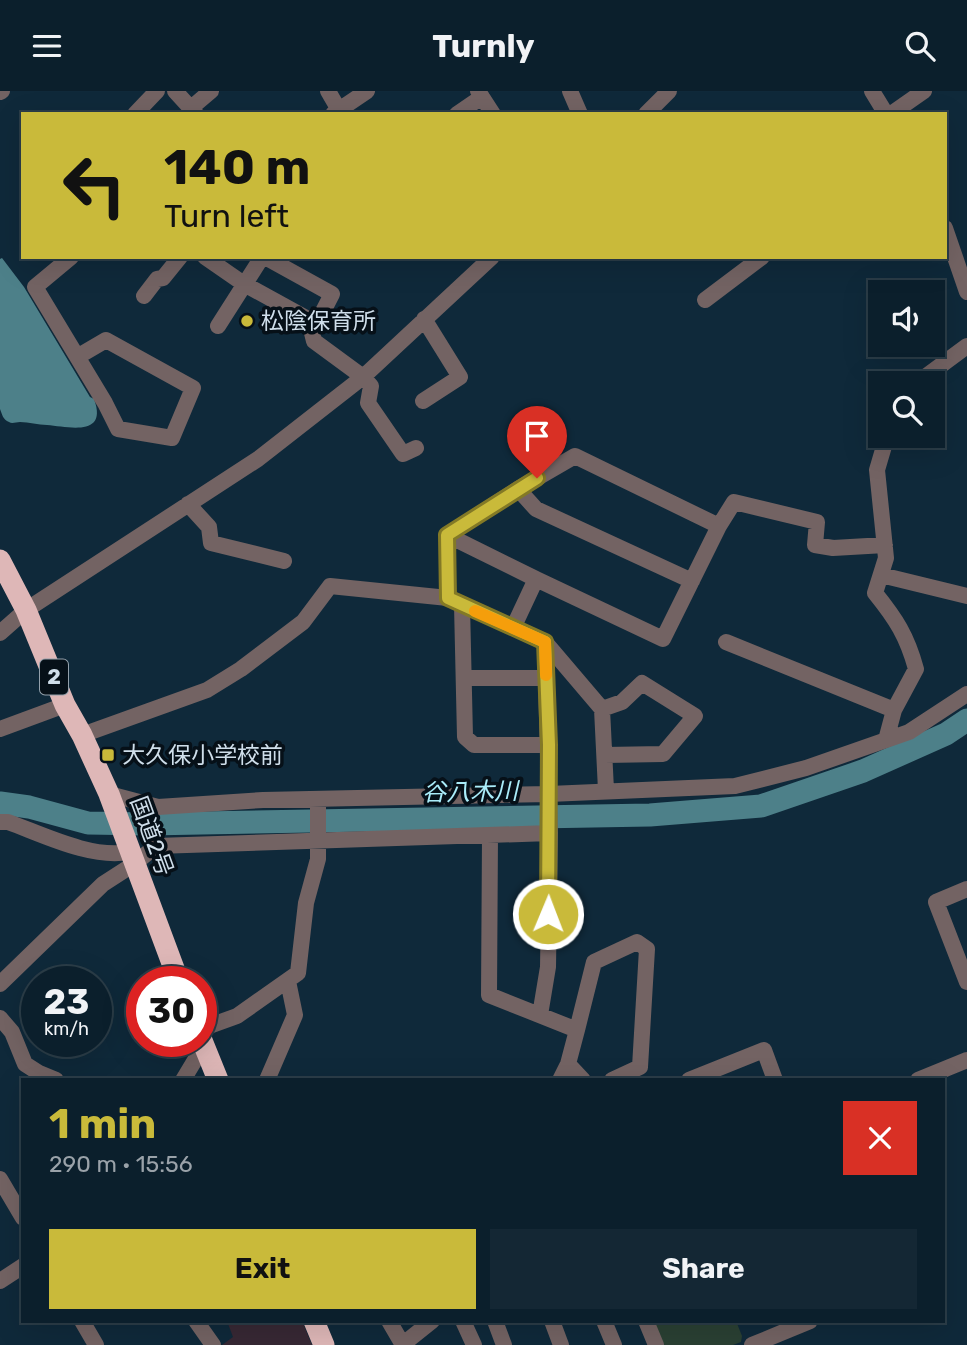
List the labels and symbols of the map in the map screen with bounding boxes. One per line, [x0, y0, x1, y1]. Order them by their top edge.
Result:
place label: 松陰保育所 [261, 307, 376, 335]
marker: 松陰保育所 [239, 313, 255, 329]
pin [507, 406, 567, 478]
road number: 2 [40, 659, 68, 695]
place label: 大久保小学校前 [122, 741, 283, 769]
marker: 大久保小学校前 [100, 747, 116, 763]
water label: 谷八木川 [422, 777, 521, 807]
street label: 国道2号 [125, 792, 179, 880]
position arrow [511, 877, 585, 951]
speed limit sign: 30 [126, 966, 217, 1057]

